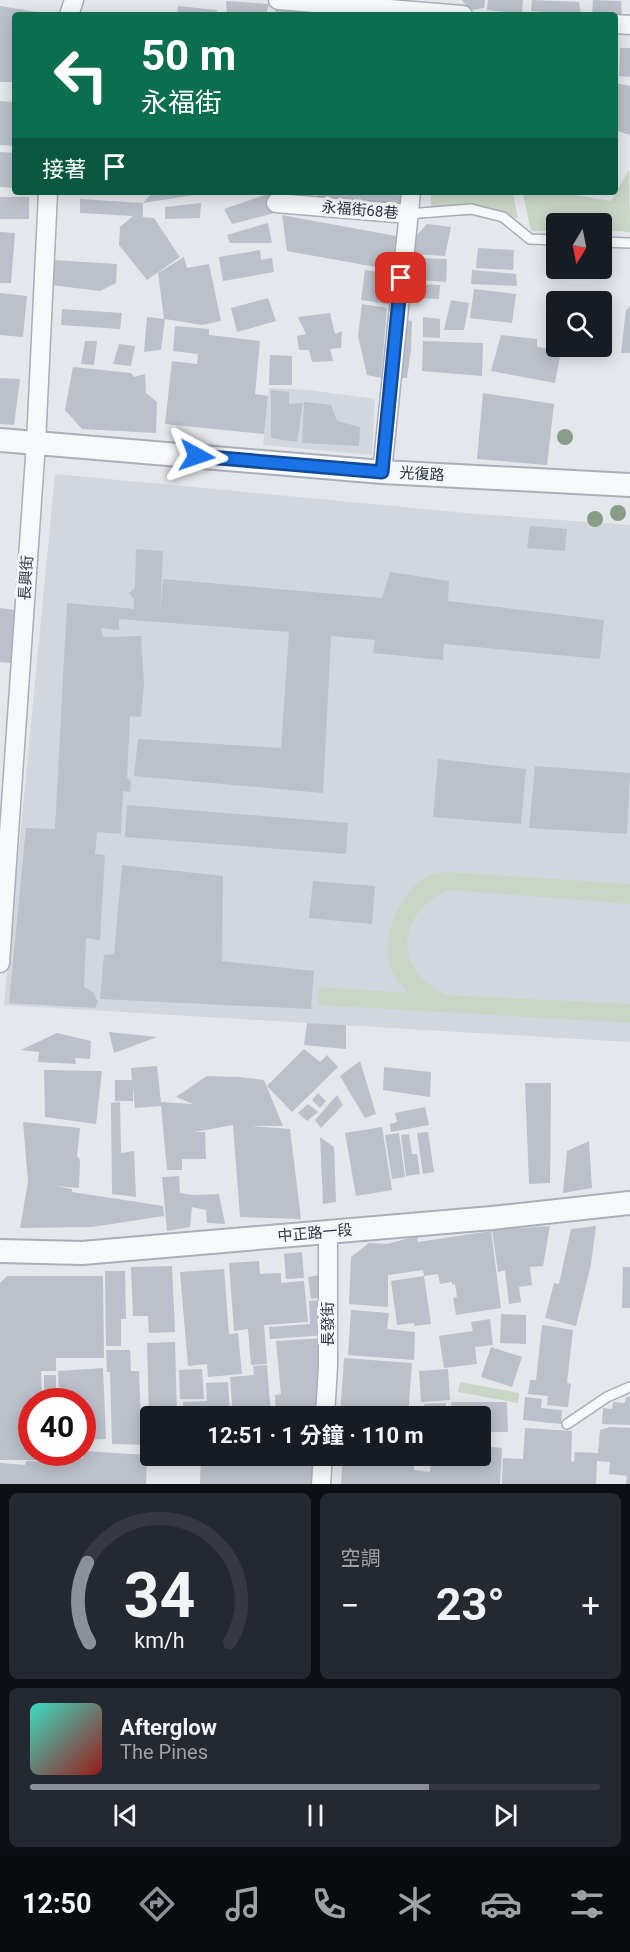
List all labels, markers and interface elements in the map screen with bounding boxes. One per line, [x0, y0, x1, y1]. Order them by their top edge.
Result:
text: 50 m [141, 31, 236, 80]
icon: left [42, 36, 120, 114]
text: 永福街 [141, 87, 222, 119]
icon: arrive [98, 150, 131, 183]
text: 接著 [42, 157, 86, 182]
street label: 永福街68巷 [321, 198, 399, 222]
north arrow [546, 213, 612, 279]
map controls [546, 213, 612, 357]
pin [375, 252, 426, 303]
icon: arrive [384, 261, 417, 294]
button: search [546, 291, 612, 357]
position arrow [165, 424, 229, 488]
street label: 光復路 [399, 464, 445, 484]
street label: 長興街 [15, 555, 37, 601]
street label: 中正路一段 [277, 1221, 353, 1245]
street label: 長發街 [319, 1301, 337, 1347]
speed limit sign: 40 [18, 1388, 96, 1466]
text: 12:51 · 1 分鐘 · 110 m [207, 1423, 424, 1448]
text: 空調 [341, 1546, 381, 1570]
text: 34 [124, 1559, 196, 1632]
text: 23° [436, 1578, 505, 1631]
text: − [341, 1586, 359, 1625]
text: + [581, 1586, 600, 1625]
text: km/h [135, 1628, 185, 1653]
text: Afterglow [120, 1715, 217, 1740]
text: The Pines [120, 1740, 208, 1764]
icon: previous [109, 1799, 142, 1832]
icon: pause [299, 1799, 332, 1832]
icon: next [489, 1799, 522, 1832]
icon: directions [136, 1883, 178, 1925]
icon: music [222, 1883, 264, 1925]
icon: phone [308, 1883, 350, 1925]
icon: climate [394, 1883, 436, 1925]
icon: car [480, 1883, 522, 1925]
icon: filters [566, 1883, 608, 1925]
text: 12:50 [22, 1888, 92, 1920]

